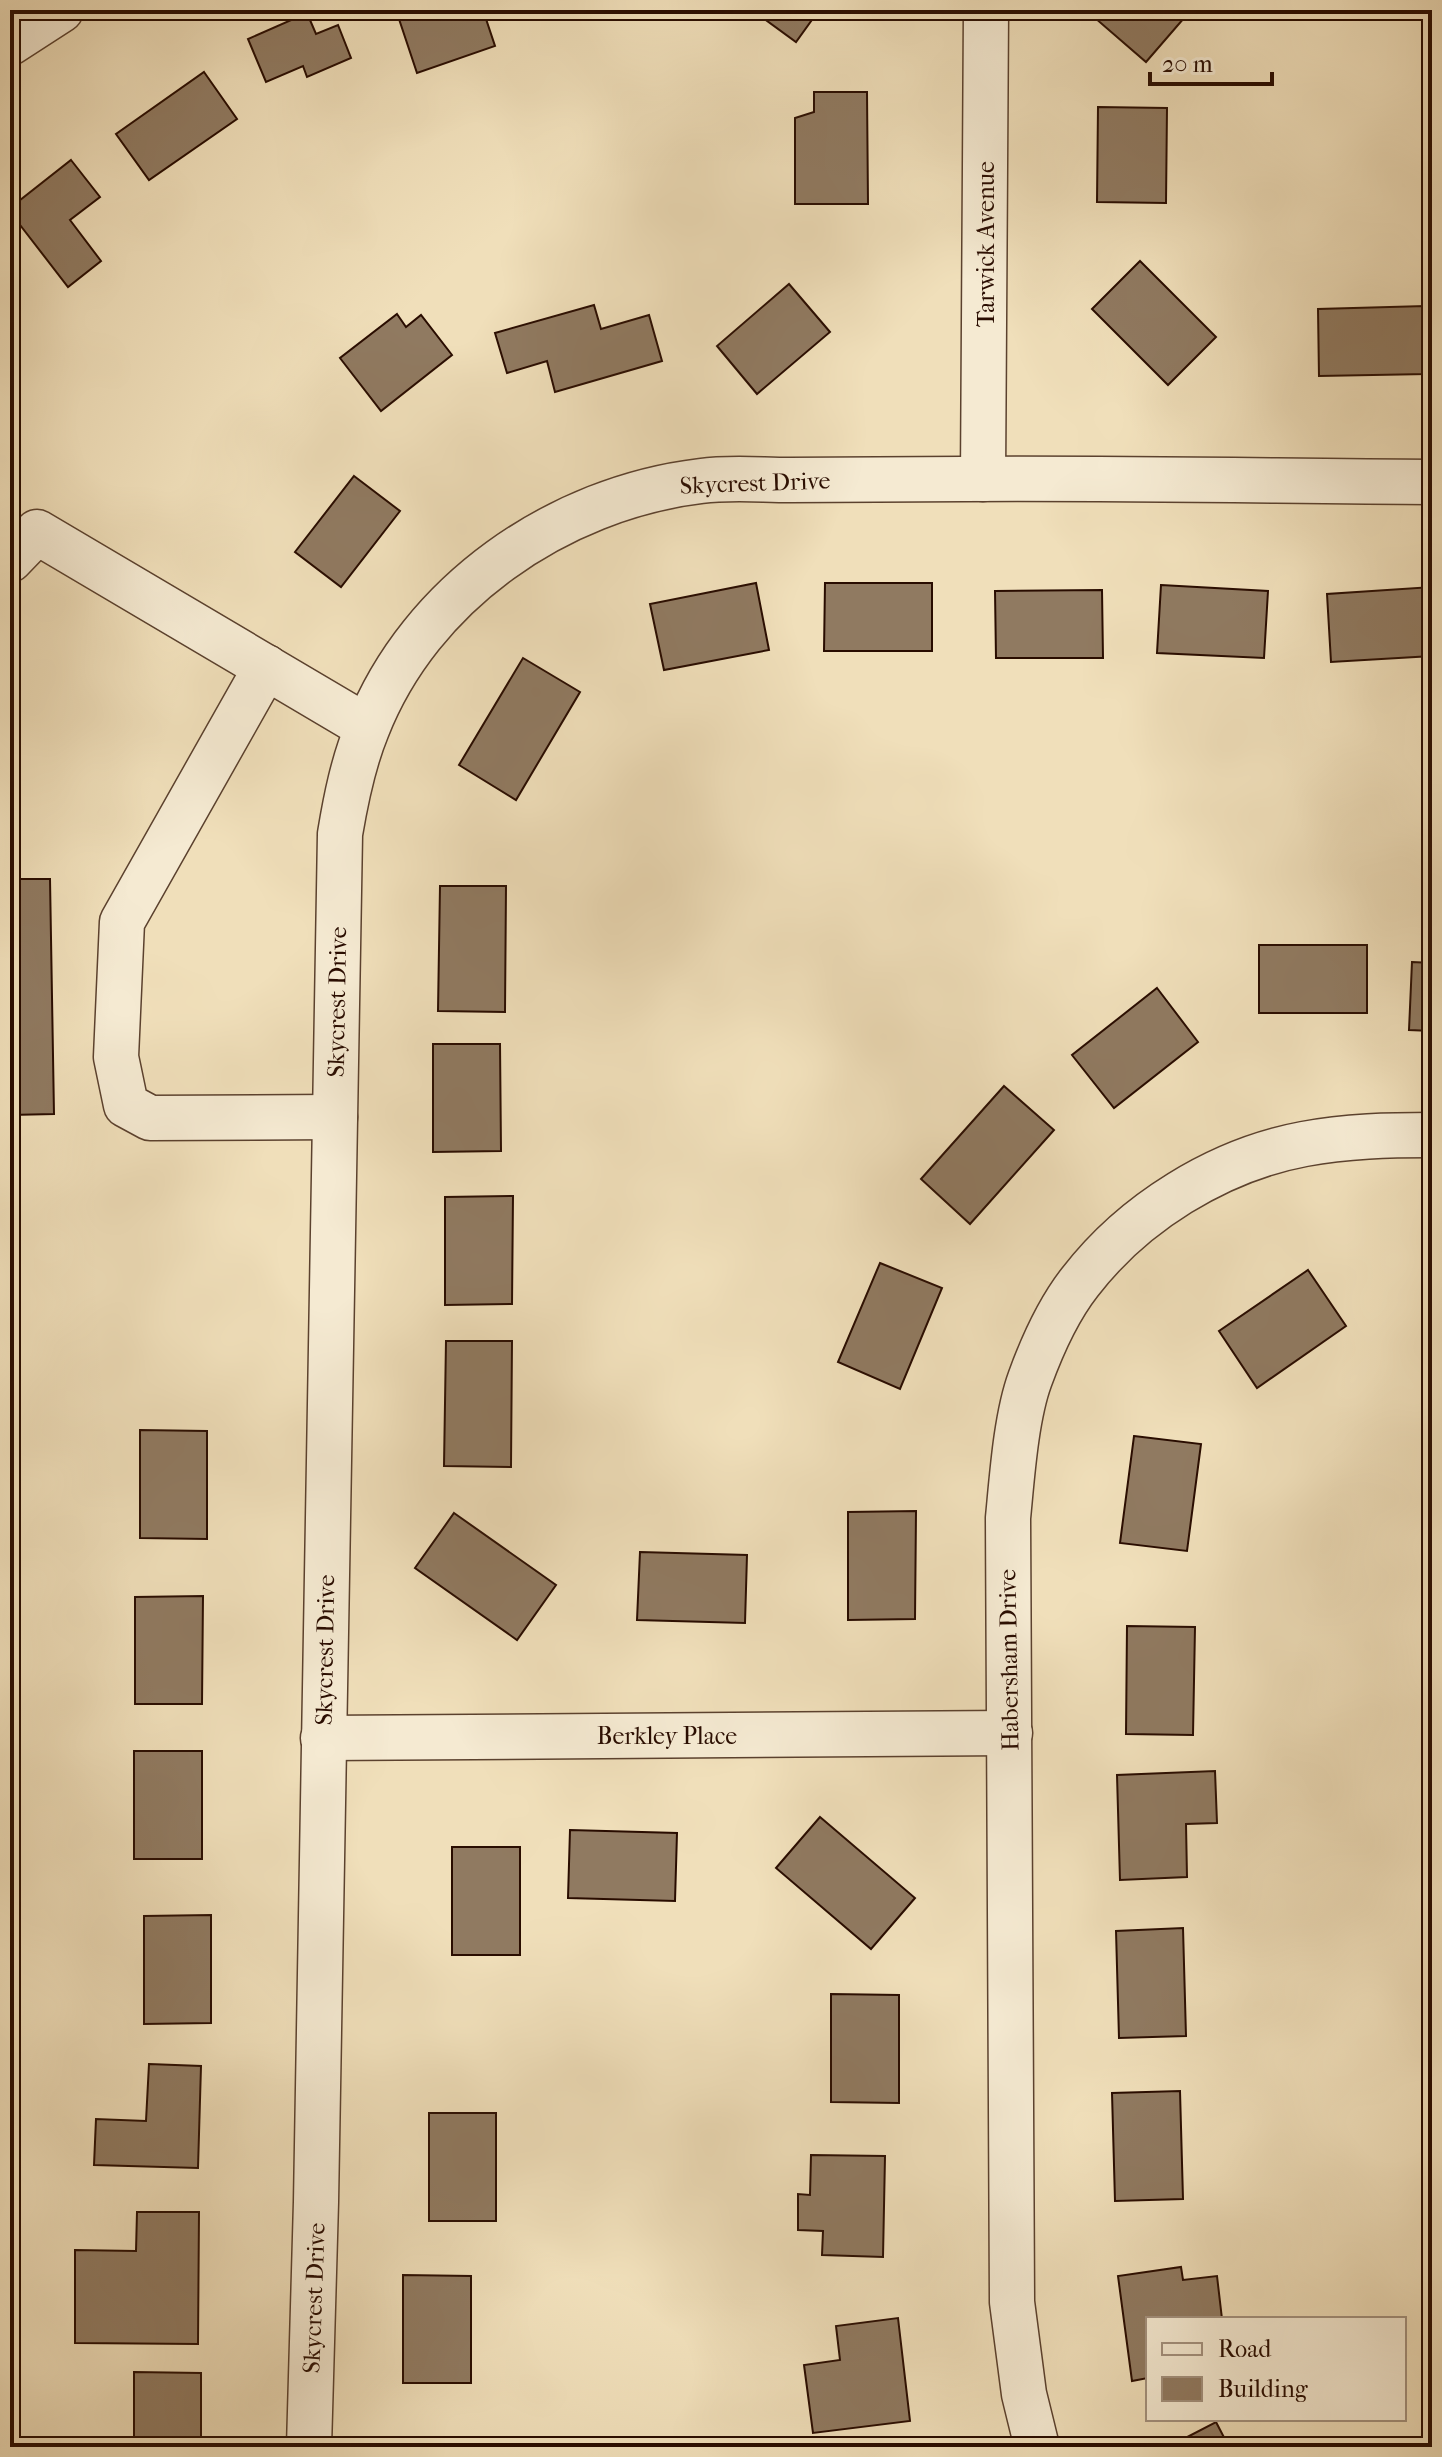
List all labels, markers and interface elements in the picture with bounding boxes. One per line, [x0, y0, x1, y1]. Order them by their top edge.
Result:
scale bar [1150, 36, 1272, 86]
text: 20 m [1162, 50, 1213, 78]
street label: Tarwick Avenue [972, 161, 1000, 327]
street label: Skycrest Drive [679, 466, 831, 500]
street label: Skycrest Drive [322, 926, 352, 1078]
street label: Habersham Drive [993, 1569, 1025, 1751]
street label: Skycrest Drive [310, 1574, 340, 1726]
street label: Berkley Place [597, 1722, 737, 1750]
street label: Skycrest Drive [297, 2222, 331, 2374]
legend [1146, 2317, 1406, 2421]
text: Road [1218, 2335, 1272, 2363]
text: Building [1218, 2375, 1309, 2403]

